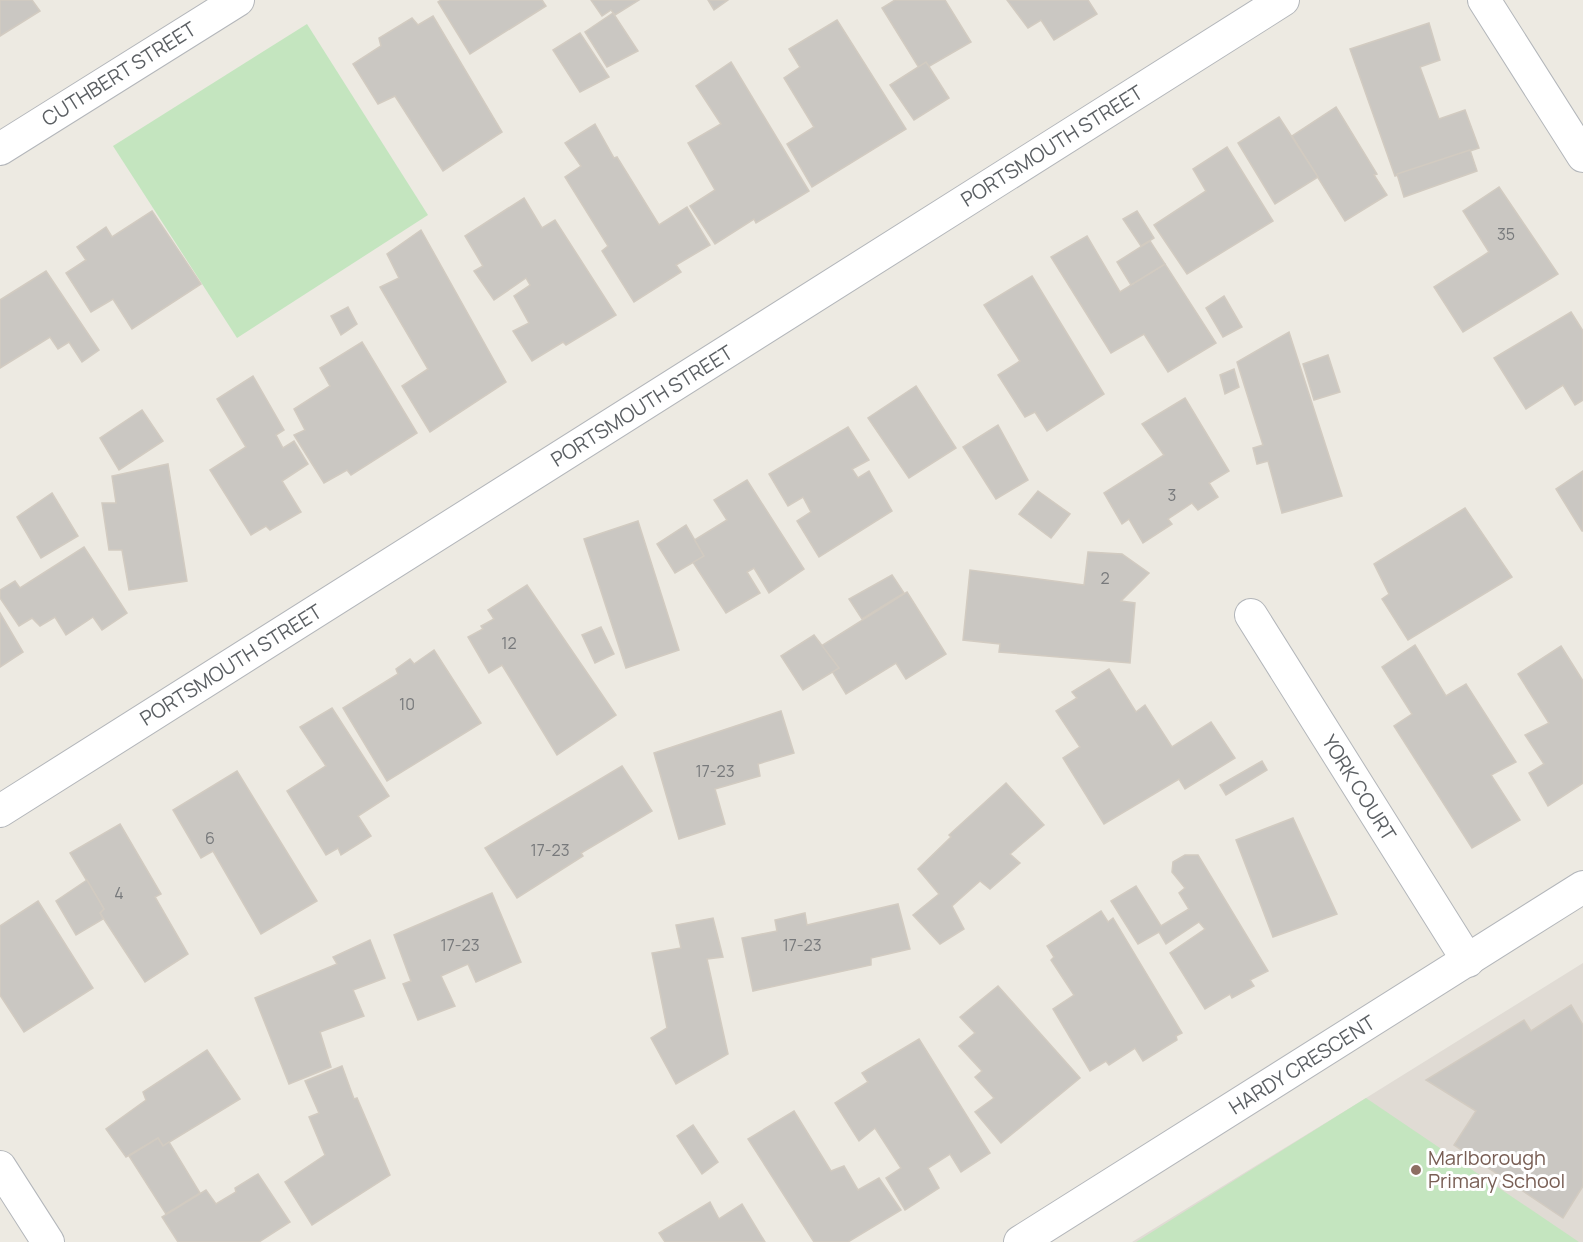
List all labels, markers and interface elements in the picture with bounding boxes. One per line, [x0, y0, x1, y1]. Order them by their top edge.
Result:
street label: CUTHBERT STREET [36, 15, 201, 132]
street label: PORTSMOUTH STREET [956, 78, 1148, 213]
house number: 35 [1497, 223, 1515, 245]
street label: PORTSMOUTH STREET [546, 338, 738, 473]
house number: 3 [1168, 484, 1176, 506]
house number: 2 [1100, 567, 1110, 589]
street label: PORTSMOUTH STREET [135, 597, 327, 732]
house number: 12 [501, 632, 517, 654]
house number: 10 [399, 693, 415, 715]
street label: YORK COURT [1316, 730, 1403, 846]
house number: 17-23 [696, 760, 734, 782]
house number: 6 [205, 827, 215, 849]
house number: 17-23 [531, 839, 569, 861]
house number: 4 [114, 882, 124, 904]
house number: 17-23 [441, 934, 479, 956]
house number: 17-23 [783, 934, 821, 956]
street label: HARDY CRESCENT [1224, 1009, 1380, 1120]
place label: Marlborough Primary School [1428, 1144, 1565, 1194]
marker: Marlborough Primary School [1409, 1163, 1423, 1177]

